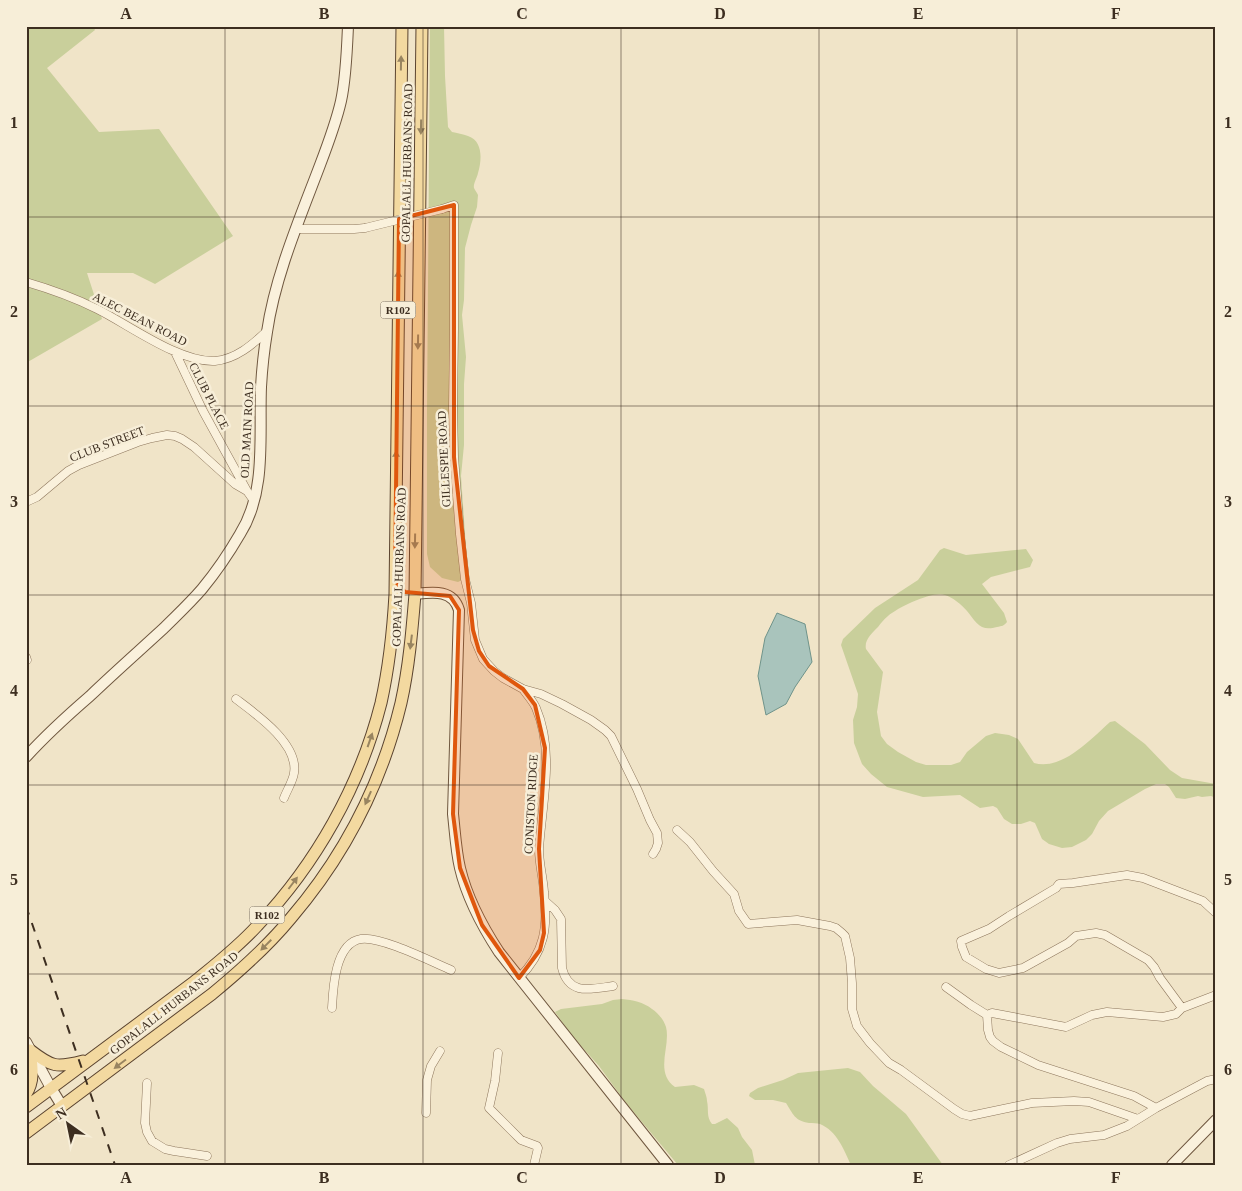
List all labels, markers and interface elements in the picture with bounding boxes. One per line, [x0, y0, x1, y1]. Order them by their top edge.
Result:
text: A [120, 5, 132, 22]
text: B [319, 5, 330, 22]
text: C [516, 5, 528, 22]
text: D [714, 5, 726, 22]
text: E [913, 5, 923, 22]
text: F [1111, 5, 1121, 22]
one-way arrow [397, 54, 405, 70]
street label: GOPALALL HURBANS ROAD [399, 83, 415, 243]
text: 1 [10, 114, 18, 131]
text: 1 [1224, 114, 1232, 131]
one-way arrow [417, 120, 425, 136]
one-way arrow [395, 269, 403, 285]
street label: ALEC BEAN ROAD [90, 289, 190, 349]
road number: R102 [380, 302, 416, 318]
text: 2 [10, 303, 18, 320]
text: 2 [1224, 303, 1232, 320]
one-way arrow [414, 335, 422, 351]
street label: CLUB PLACE [186, 360, 232, 432]
street label: OLD MAIN ROAD [237, 381, 257, 479]
street label: GILLESPIE ROAD [434, 410, 454, 507]
street label: CLUB STREET [68, 423, 147, 465]
one-way arrow [392, 449, 400, 465]
street label: GOPALALL HURBANS ROAD [389, 487, 409, 647]
text: 3 [10, 493, 18, 510]
text: 3 [1224, 493, 1232, 510]
one-way arrow [411, 533, 419, 549]
one-way arrow [407, 635, 415, 651]
text: 4 [10, 682, 18, 699]
text: 4 [1224, 682, 1232, 699]
one-way arrow [366, 733, 374, 748]
street label: CONISTON RIDGE [521, 754, 541, 854]
one-way arrow [363, 791, 371, 805]
text: 5 [10, 871, 18, 888]
text: 5 [1224, 871, 1232, 888]
one-way arrow [288, 876, 298, 890]
road number: R102 [250, 906, 284, 924]
one-way arrow [260, 939, 272, 951]
street label: GOPALALL HURBANS ROAD [107, 948, 241, 1058]
one-way arrow [114, 1058, 127, 1069]
text: 6 [10, 1061, 18, 1078]
text: 6 [1224, 1061, 1232, 1078]
north arrow [42, 1098, 92, 1148]
text: N [53, 1104, 70, 1123]
text: A [120, 1169, 132, 1186]
text: B [319, 1169, 330, 1186]
text: C [516, 1169, 528, 1186]
text: D [714, 1169, 726, 1186]
text: E [913, 1169, 923, 1186]
text: F [1111, 1169, 1121, 1186]

